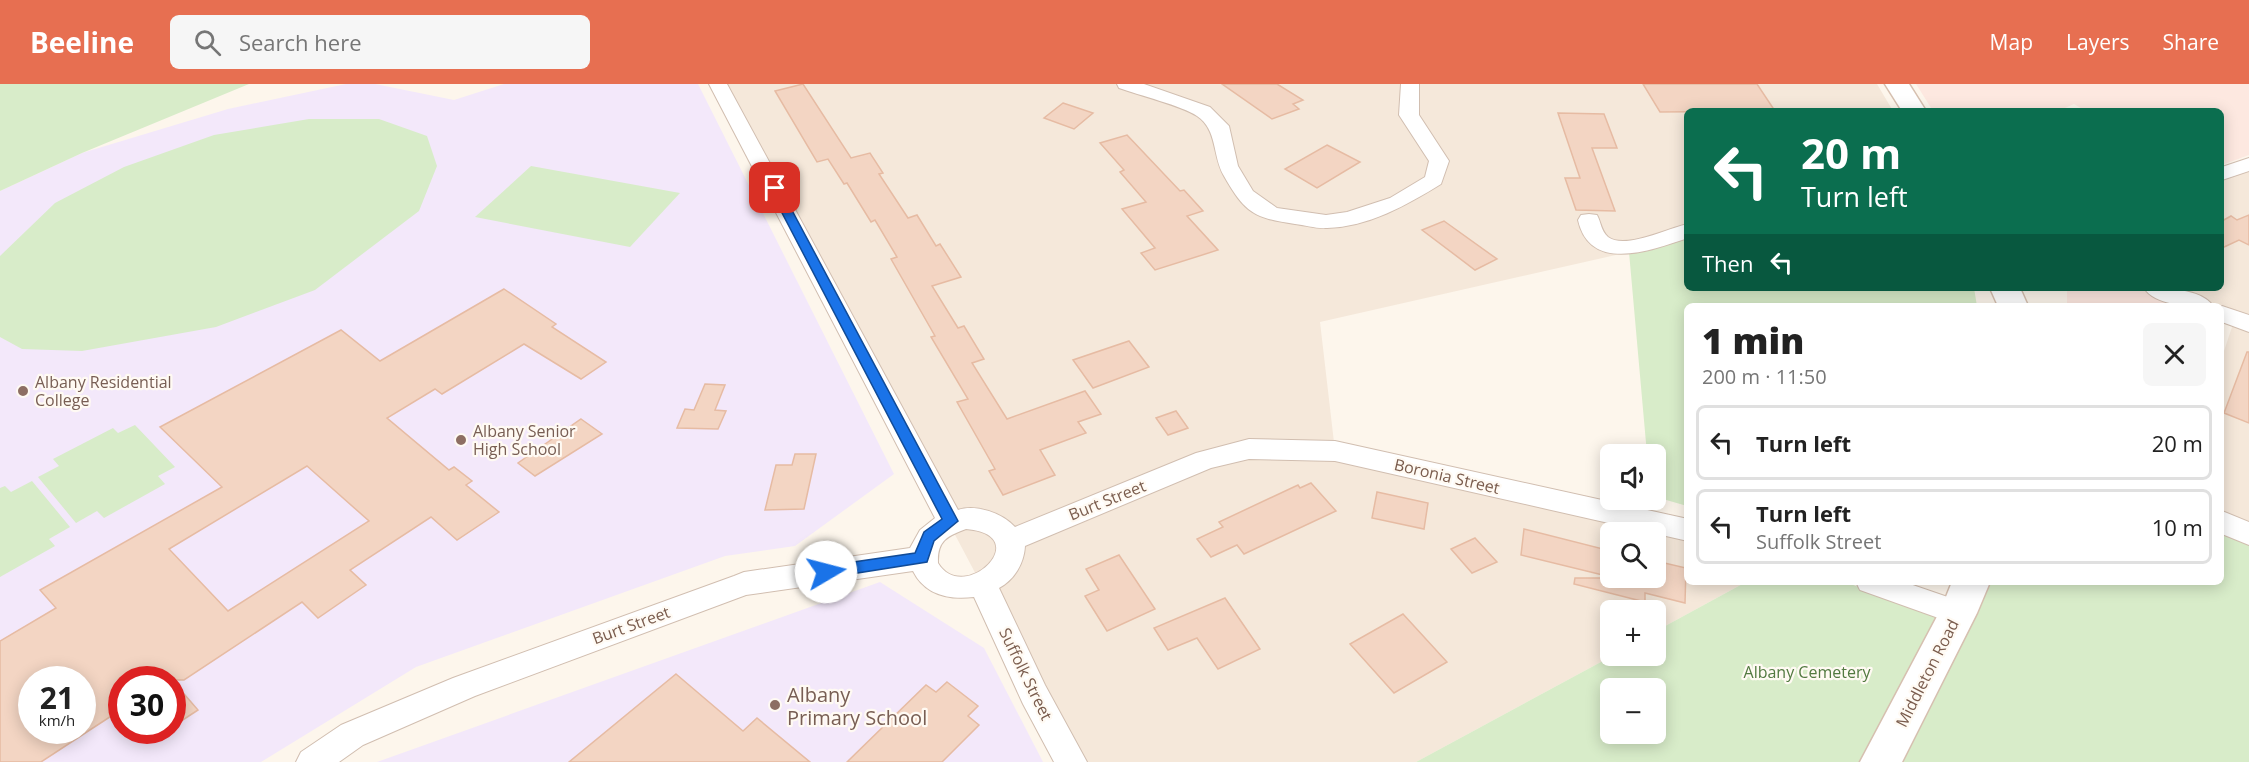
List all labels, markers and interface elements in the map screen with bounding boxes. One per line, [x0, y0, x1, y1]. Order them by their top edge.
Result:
search box [170, 15, 590, 69]
text: Beeline [30, 23, 134, 61]
icon: search [191, 26, 224, 59]
text: Search here [239, 27, 362, 57]
text: Map [1990, 28, 2033, 56]
text: Layers [2066, 28, 2130, 56]
text: Share [2163, 28, 2219, 56]
text: 20 m [1801, 124, 1901, 181]
icon: left [1702, 132, 1780, 210]
pin [749, 162, 800, 213]
icon: arrive [758, 171, 791, 204]
text: Turn left [1801, 178, 1908, 215]
icon: left [1765, 246, 1798, 279]
text: Then [1702, 248, 1753, 278]
text: 1 min [1702, 316, 1804, 365]
button: close [2143, 323, 2206, 386]
text: 200 m · 11:50 [1702, 363, 1827, 390]
place label: Albany Residential College [35, 371, 172, 411]
marker: Albany Residential College [16, 384, 30, 398]
place label: Albany Senior High School [473, 420, 576, 460]
icon: left [1705, 426, 1738, 459]
text: Turn left [1756, 428, 1851, 458]
text: 20 m [2152, 428, 2203, 458]
marker: Albany Senior High School [454, 433, 468, 447]
map controls [1600, 444, 1666, 744]
button: sound [1600, 444, 1666, 510]
street label: Boronia Street [1392, 453, 1502, 499]
street label: Burt Street [1065, 474, 1149, 525]
text: Turn left [1756, 498, 1851, 528]
icon: left [1705, 510, 1738, 543]
text: 10 m [2152, 512, 2203, 542]
button: search [1600, 522, 1666, 588]
text: Suffolk Street [1756, 528, 1881, 555]
position arrow [794, 540, 858, 604]
button: + [1600, 600, 1666, 666]
street label: Burt Street [589, 601, 673, 649]
street label: Middleton Road [1890, 615, 1964, 731]
street label: Suffolk Street [994, 624, 1058, 724]
park label: Albany Cemetery [1744, 661, 1871, 683]
speed limit sign: 30 [108, 666, 186, 744]
text: 21 [40, 677, 74, 718]
button: − [1600, 678, 1666, 744]
place label: Albany Primary School [787, 681, 927, 731]
marker: Albany Primary School [768, 698, 782, 712]
text: km/h [39, 710, 75, 730]

